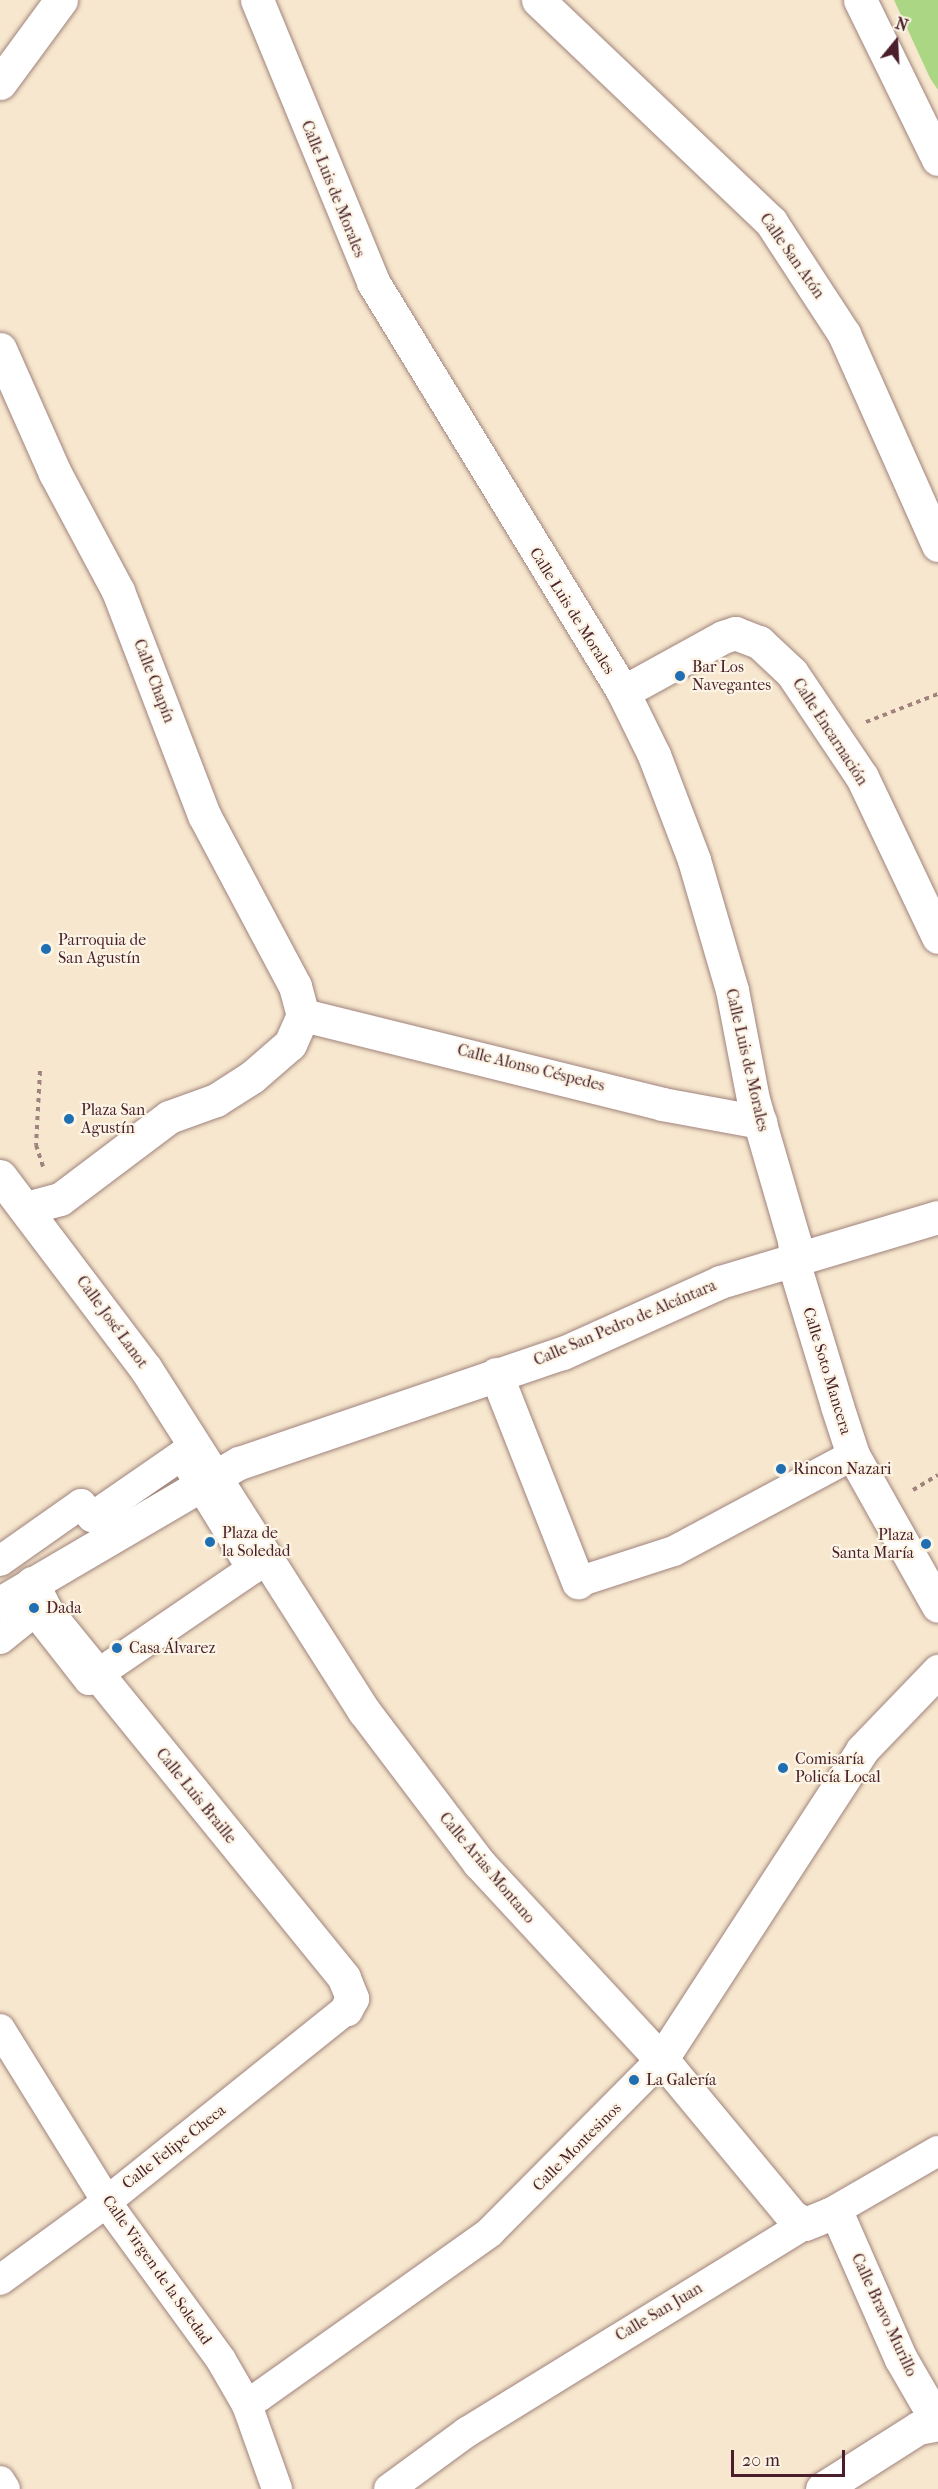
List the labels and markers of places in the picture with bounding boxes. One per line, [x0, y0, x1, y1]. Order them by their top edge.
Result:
place label: Bar Los Navegantes [692, 657, 771, 695]
marker: Bar Los Navegantes [673, 669, 687, 683]
place label: Parroquia de San Agustín [58, 930, 146, 968]
marker: Parroquia de San Agustín [39, 942, 53, 956]
place label: Plaza San Agustín [81, 1100, 145, 1138]
marker: Plaza San Agustín [62, 1112, 76, 1126]
place label: Rincon Nazari [793, 1459, 892, 1479]
marker: Rincon Nazari [774, 1462, 788, 1476]
place label: Plaza de la Soledad [222, 1523, 291, 1561]
place label: Plaza Santa María [832, 1525, 914, 1563]
marker: Plaza de la Soledad [203, 1535, 217, 1549]
marker: Plaza Santa María [919, 1537, 933, 1551]
place label: Dada [46, 1598, 82, 1618]
marker: Dada [27, 1601, 41, 1615]
place label: Casa Álvarez [129, 1638, 215, 1658]
marker: Casa Álvarez [110, 1641, 124, 1655]
place label: Comisaría Policía Local [795, 1749, 881, 1787]
marker: Comisaría Policía Local [776, 1761, 790, 1775]
place label: La Galería [646, 2070, 716, 2090]
marker: La Galería [627, 2073, 641, 2087]

